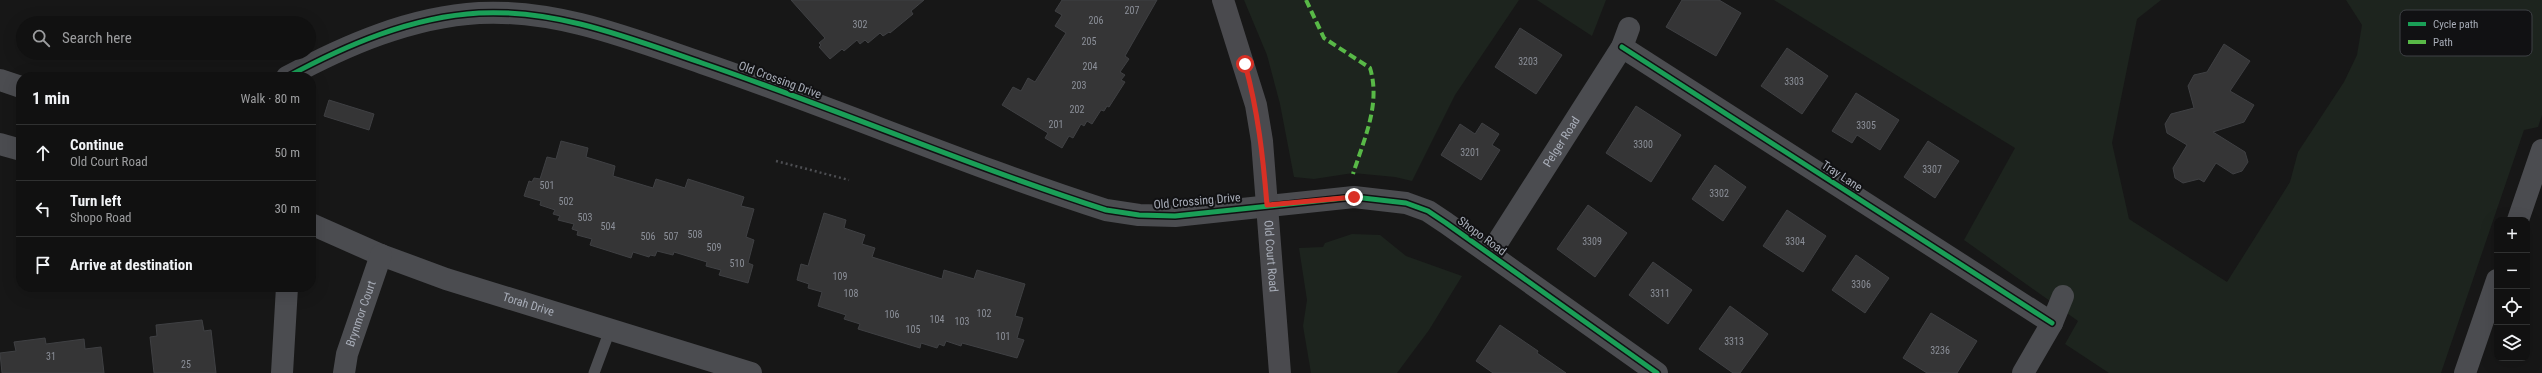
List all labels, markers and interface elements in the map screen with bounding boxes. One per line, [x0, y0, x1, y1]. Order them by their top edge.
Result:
house number: 207 [1125, 5, 1139, 16]
legend [2400, 10, 2532, 56]
house number: 206 [1089, 15, 1103, 26]
search box [16, 16, 316, 60]
text: Cycle path [2433, 18, 2478, 31]
house number: 302 [853, 19, 867, 30]
icon: search [30, 27, 52, 49]
text: Search here [62, 29, 132, 47]
house number: 205 [1082, 36, 1096, 47]
text: Path [2433, 36, 2453, 49]
route start [1236, 55, 1254, 73]
house number: 3203 [1518, 56, 1538, 67]
street label: Old Crossing Drive [737, 59, 824, 102]
house number: 204 [1083, 61, 1097, 72]
house number: 3303 [1784, 76, 1804, 87]
house number: 203 [1072, 80, 1086, 91]
text: 1 min [32, 88, 70, 108]
text: Walk · 80 m [240, 91, 300, 106]
house number: 202 [1070, 104, 1084, 115]
street label: Pelger Road [1540, 114, 1583, 170]
house number: 201 [1049, 119, 1063, 130]
house number: 3305 [1856, 120, 1876, 131]
text: Continue [70, 136, 124, 154]
house number: 3300 [1633, 139, 1653, 150]
icon: ahead [32, 142, 54, 164]
text: 50 m [274, 145, 300, 160]
house number: 3201 [1460, 147, 1480, 158]
text: Old Court Road [70, 154, 148, 169]
street label: Tray Lane [1819, 158, 1865, 194]
house number: 3307 [1922, 164, 1942, 175]
house number: 501 [540, 180, 554, 191]
route end [1345, 188, 1363, 206]
house number: 3302 [1709, 188, 1729, 199]
street label: Old Crossing Drive [1153, 190, 1241, 212]
text: Turn left [70, 192, 121, 210]
house number: 502 [559, 196, 573, 207]
icon: left [32, 198, 54, 220]
text: 30 m [274, 201, 300, 216]
text: Shopo Road [70, 210, 132, 225]
house number: 503 [578, 212, 592, 223]
street label: Shopo Road [1455, 214, 1509, 258]
map controls [2494, 217, 2530, 361]
button: + [2494, 217, 2530, 253]
street label: Old Court Road [1261, 220, 1281, 292]
house number: 504 [601, 221, 615, 232]
house number: 508 [688, 229, 702, 240]
house number: 506 [641, 231, 655, 242]
house number: 507 [664, 231, 678, 242]
house number: 3309 [1582, 236, 1602, 247]
house number: 3304 [1785, 236, 1805, 247]
house number: 509 [707, 242, 721, 253]
button: − [2494, 253, 2530, 289]
icon: arrive [32, 254, 54, 276]
text: Arrive at destination [70, 256, 193, 274]
house number: 510 [730, 258, 744, 269]
house number: 109 [833, 271, 847, 282]
street label: Brynmor Court [343, 278, 379, 348]
house number: 3306 [1851, 279, 1871, 290]
house number: 108 [844, 288, 858, 299]
house number: 3311 [1650, 288, 1670, 299]
button: locate [2494, 289, 2530, 325]
street label: Torah Drive [501, 290, 556, 319]
house number: 102 [977, 308, 991, 319]
house number: 106 [885, 309, 899, 320]
house number: 104 [930, 314, 944, 325]
house number: 103 [955, 316, 969, 327]
house number: 105 [906, 324, 920, 335]
button: layers [2494, 325, 2530, 361]
house number: 101 [996, 331, 1010, 342]
house number: 3313 [1724, 336, 1744, 347]
house number: 3236 [1930, 345, 1950, 356]
house number: 31 [46, 351, 56, 362]
house number: 25 [181, 359, 191, 370]

